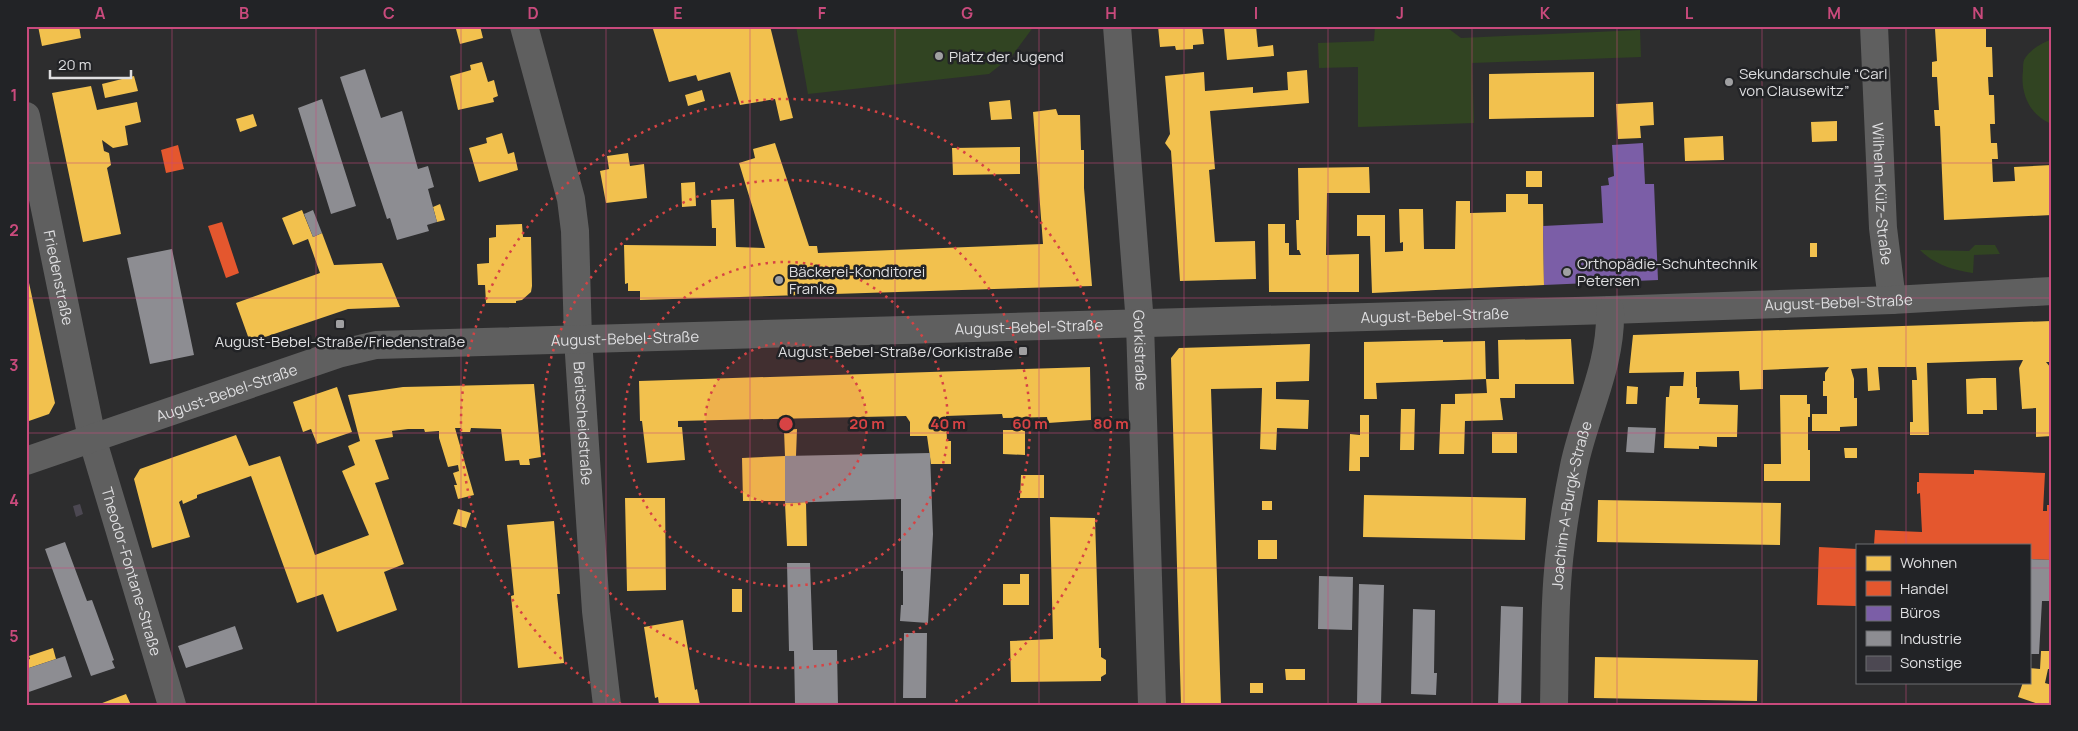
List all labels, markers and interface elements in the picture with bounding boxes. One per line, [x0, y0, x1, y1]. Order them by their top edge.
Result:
text: A [95, 2, 106, 24]
text: B [239, 2, 249, 24]
text: C [383, 2, 395, 24]
text: D [527, 2, 539, 24]
text: E [673, 2, 683, 24]
text: F [818, 2, 827, 24]
text: G [961, 2, 973, 24]
text: H [1105, 2, 1117, 24]
text: I [1254, 2, 1258, 24]
text: J [1396, 2, 1404, 24]
text: K [1540, 2, 1551, 24]
text: L [1685, 2, 1694, 24]
text: M [1827, 2, 1841, 24]
text: N [1972, 2, 1984, 24]
place label: Platz der Jugend [949, 46, 1064, 67]
scale bar [50, 48, 131, 80]
marker: Platz der Jugend [933, 50, 945, 62]
text: 20 m [58, 54, 91, 75]
place label: Sekundarschule “Carl von Clausewitz” [1739, 63, 1887, 101]
marker: Sekundarschule “Carl von Clausewitz” [1723, 76, 1735, 88]
text: 1 [10, 84, 18, 106]
street label: Wilhelm-Külz-Straße [1868, 122, 1898, 266]
text: 2 [9, 219, 19, 241]
street label: Friedenstraße [39, 228, 79, 327]
place label: Orthopädie-Schuhtechnik Petersen [1577, 253, 1758, 291]
place label: Bäckerei-Konditorei Franke [789, 261, 925, 299]
marker: Orthopädie-Schuhtechnik Petersen [1561, 266, 1573, 278]
marker: Bäckerei-Konditorei Franke [773, 274, 785, 286]
street label: August-Bebel-Straße [1764, 288, 1913, 315]
street label: August-Bebel-Straße [1360, 302, 1509, 328]
street label: Gorkistraße [1128, 309, 1153, 391]
street label: August-Bebel-Straße [954, 314, 1104, 339]
marker: August-Bebel-Straße/Friedenstraße [334, 318, 346, 330]
street label: August-Bebel-Straße [551, 325, 700, 351]
place label: August-Bebel-Straße/Friedenstraße [215, 331, 466, 352]
place label: August-Bebel-Straße/Gorkistraße [778, 341, 1013, 362]
marker: August-Bebel-Straße/Gorkistraße [1017, 345, 1029, 357]
text: 3 [9, 354, 19, 376]
street label: August-Bebel-Straße [153, 358, 300, 426]
street label: Breitscheidstraße [569, 361, 598, 486]
text: 20 m [849, 413, 885, 434]
text: 40 m [930, 413, 966, 434]
text: 60 m [1012, 413, 1048, 434]
text: 80 m [1093, 413, 1129, 434]
centre of rings [777, 415, 795, 433]
street label: Joachim-A-Burgk-Straße [1546, 418, 1596, 590]
street label: Theodor-Fontane-Straße [97, 485, 167, 658]
text: 4 [9, 489, 19, 511]
legend [1856, 544, 2030, 684]
text: Wohnen [1900, 552, 1957, 573]
text: Handel [1900, 578, 1949, 599]
text: Büros [1900, 602, 1940, 623]
text: 5 [9, 625, 19, 647]
text: Industrie [1900, 628, 1962, 649]
text: Sonstige [1900, 652, 1962, 673]

